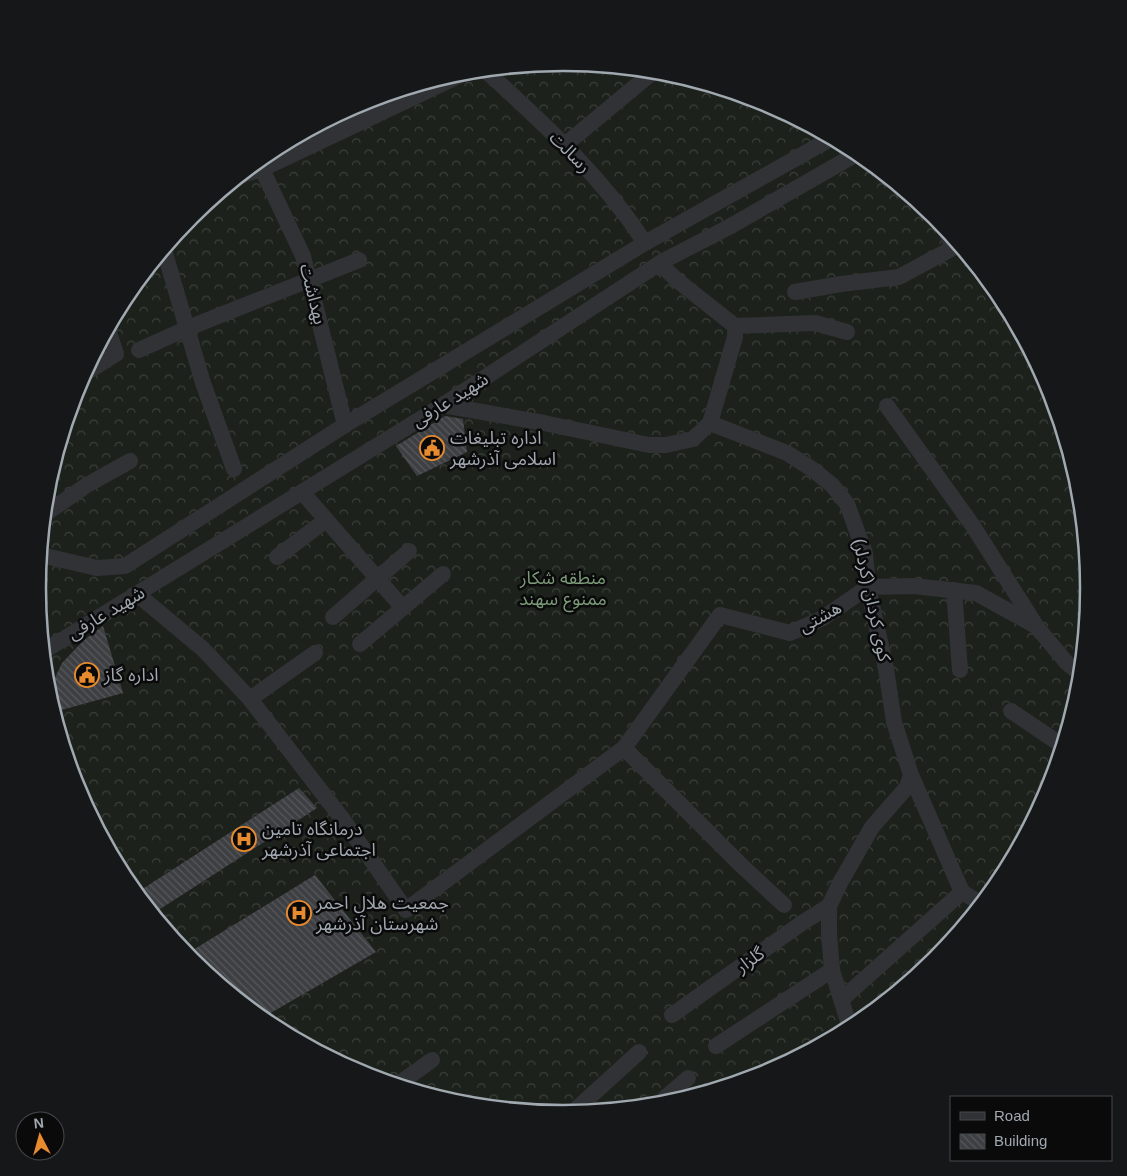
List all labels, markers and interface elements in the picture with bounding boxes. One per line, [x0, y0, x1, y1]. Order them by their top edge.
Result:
street label: رسالت [545, 127, 595, 177]
street label: بهداشت [296, 262, 330, 326]
street label: شهید عارفی [408, 369, 492, 432]
place label: اداره تبلیغات اسلامی آذرشهر [449, 428, 556, 470]
public building icon: اداره تبلیغات اسلامی آذرشهر [419, 435, 445, 461]
street label: کوی کردان (کردلر) [848, 537, 895, 664]
park label: منطقه شکار ممنوع سهند [519, 568, 607, 613]
street label: شهید عارفی [64, 582, 149, 645]
street label: هشتی [795, 597, 845, 638]
public building icon: اداره گاز [74, 662, 100, 688]
place label: اداره گاز [103, 665, 159, 686]
place label: درمانگاه تامین اجتماعی آذرشهر [261, 819, 376, 861]
hospital icon: درمانگاه تامین اجتماعی آذرشهر [231, 826, 257, 852]
place label: جمعیت هلال احمر شهرستان آذرشهر [315, 893, 449, 935]
hospital icon: جمعیت هلال احمر شهرستان آذرشهر [286, 900, 312, 926]
street label: گلزار [731, 943, 769, 978]
legend [950, 1096, 1112, 1161]
text: Road [994, 1107, 1030, 1124]
north arrow [15, 1111, 65, 1161]
text: N [33, 1115, 45, 1132]
text: Building [994, 1132, 1047, 1149]

